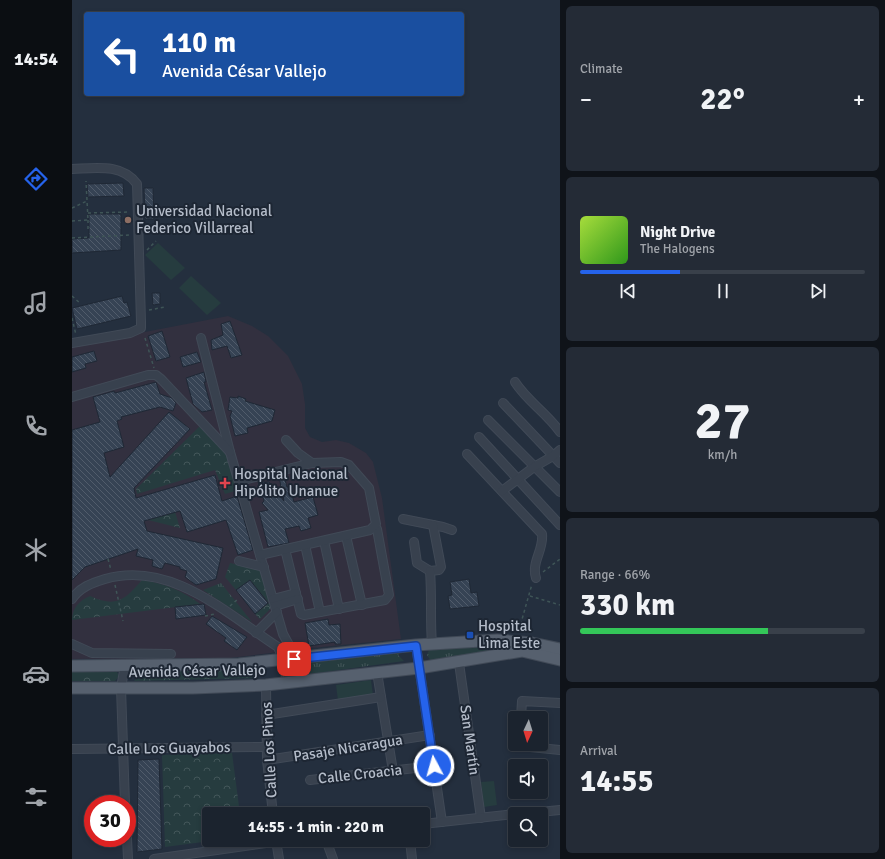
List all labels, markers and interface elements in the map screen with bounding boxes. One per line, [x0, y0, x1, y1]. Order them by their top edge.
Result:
text: 110 m [162, 26, 236, 60]
icon: left [96, 28, 148, 80]
text: 14:54 [14, 48, 58, 70]
text: Avenida César Vallejo [162, 60, 327, 82]
text: Climate [580, 61, 623, 77]
text: 22° [700, 81, 745, 118]
text: − [580, 86, 592, 113]
text: + [853, 86, 865, 113]
icon: directions [22, 165, 50, 193]
place label: Universidad Nacional Federico Villarreal [136, 202, 272, 237]
marker: Universidad Nacional Federico Villarreal [123, 215, 133, 225]
text: Night Drive [640, 223, 715, 241]
text: The Halogens [640, 241, 715, 257]
icon: previous [617, 280, 639, 302]
icon: pause [712, 280, 734, 302]
icon: next [807, 280, 829, 302]
icon: music [22, 289, 50, 317]
text: 27 [694, 389, 751, 453]
icon: phone [22, 412, 50, 440]
text: km/h [708, 447, 737, 463]
place label: Hospital Nacional Hipólito Unanue [234, 465, 348, 500]
marker: Hospital Nacional Hipólito Unanue [219, 477, 231, 489]
icon: climate [22, 536, 50, 564]
text: Range · 66% [580, 567, 650, 583]
text: 330 km [580, 587, 675, 624]
place label: Hospital Lima Este [478, 617, 540, 652]
marker: Hospital Lima Este [465, 630, 475, 640]
pin [277, 642, 311, 676]
icon: arrive [283, 648, 305, 670]
icon: car [22, 660, 50, 688]
street label: Avenida César Vallejo [128, 661, 266, 681]
street label: Calle Los Pinos [257, 701, 281, 798]
street label: San Martín [456, 704, 484, 776]
north arrow [508, 711, 548, 751]
map controls [508, 711, 548, 847]
street label: Pasaje Nicaragua [292, 730, 404, 766]
street label: Calle Los Guayabos [107, 738, 231, 758]
text: Arrival [580, 743, 617, 759]
position arrow [413, 745, 455, 787]
button: sound [508, 759, 548, 799]
street label: Calle Croacia [317, 761, 403, 787]
text: 14:55 [580, 763, 654, 800]
icon: filters [22, 783, 50, 811]
speed limit sign: 30 [84, 795, 136, 847]
button: search [508, 807, 548, 847]
text: 14:55 · 1 min · 220 m [248, 818, 384, 836]

